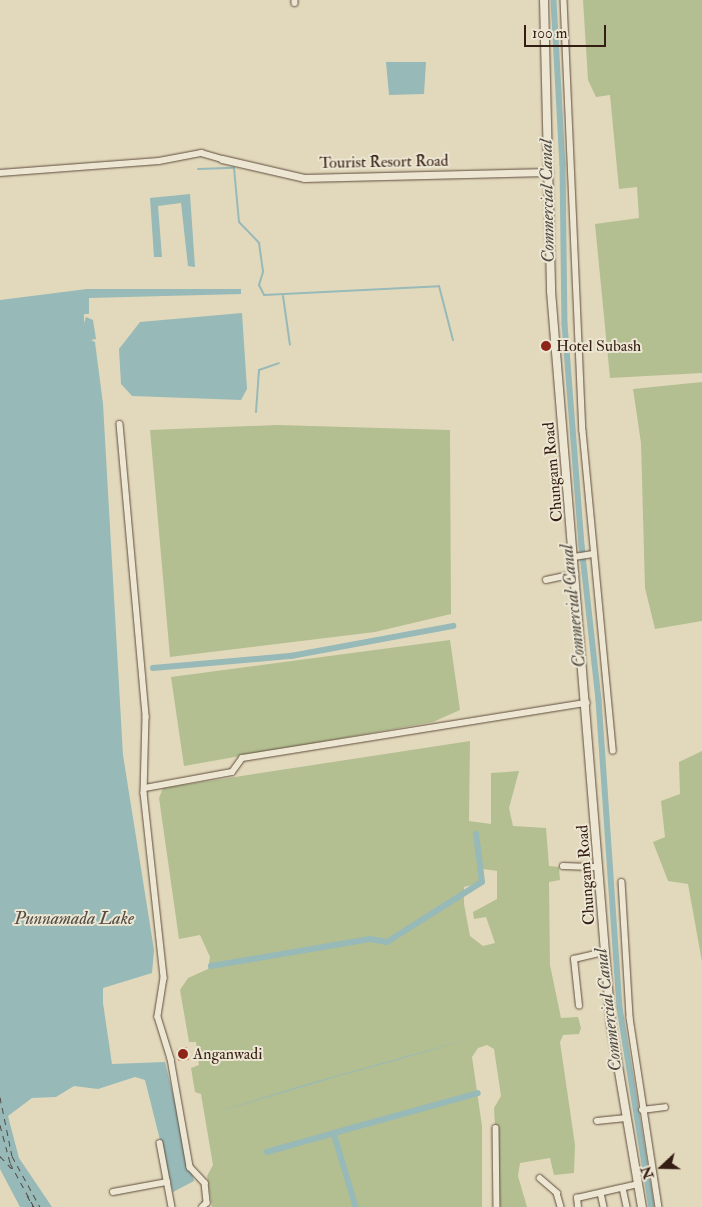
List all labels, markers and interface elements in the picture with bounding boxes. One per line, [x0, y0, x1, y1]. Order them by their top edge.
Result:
scale bar [527, 15, 610, 47]
text: 100 m [532, 24, 567, 43]
water label: Commercial Canal [536, 139, 560, 263]
street label: Tourist Resort Road [319, 151, 449, 173]
place label: Hotel Subash [556, 336, 641, 356]
marker: Hotel Subash [540, 340, 552, 352]
street label: Chungam Road [539, 421, 567, 523]
water label: Commercial Canal [557, 543, 591, 669]
street label: Chungam Road [573, 824, 599, 926]
water label: Punnamada Lake [14, 908, 134, 930]
water label: Commercial Canal [591, 947, 627, 1073]
place label: Anganwadi [193, 1044, 262, 1064]
marker: Anganwadi [177, 1048, 189, 1060]
north arrow [637, 1142, 687, 1192]
text: N [637, 1164, 658, 1181]

